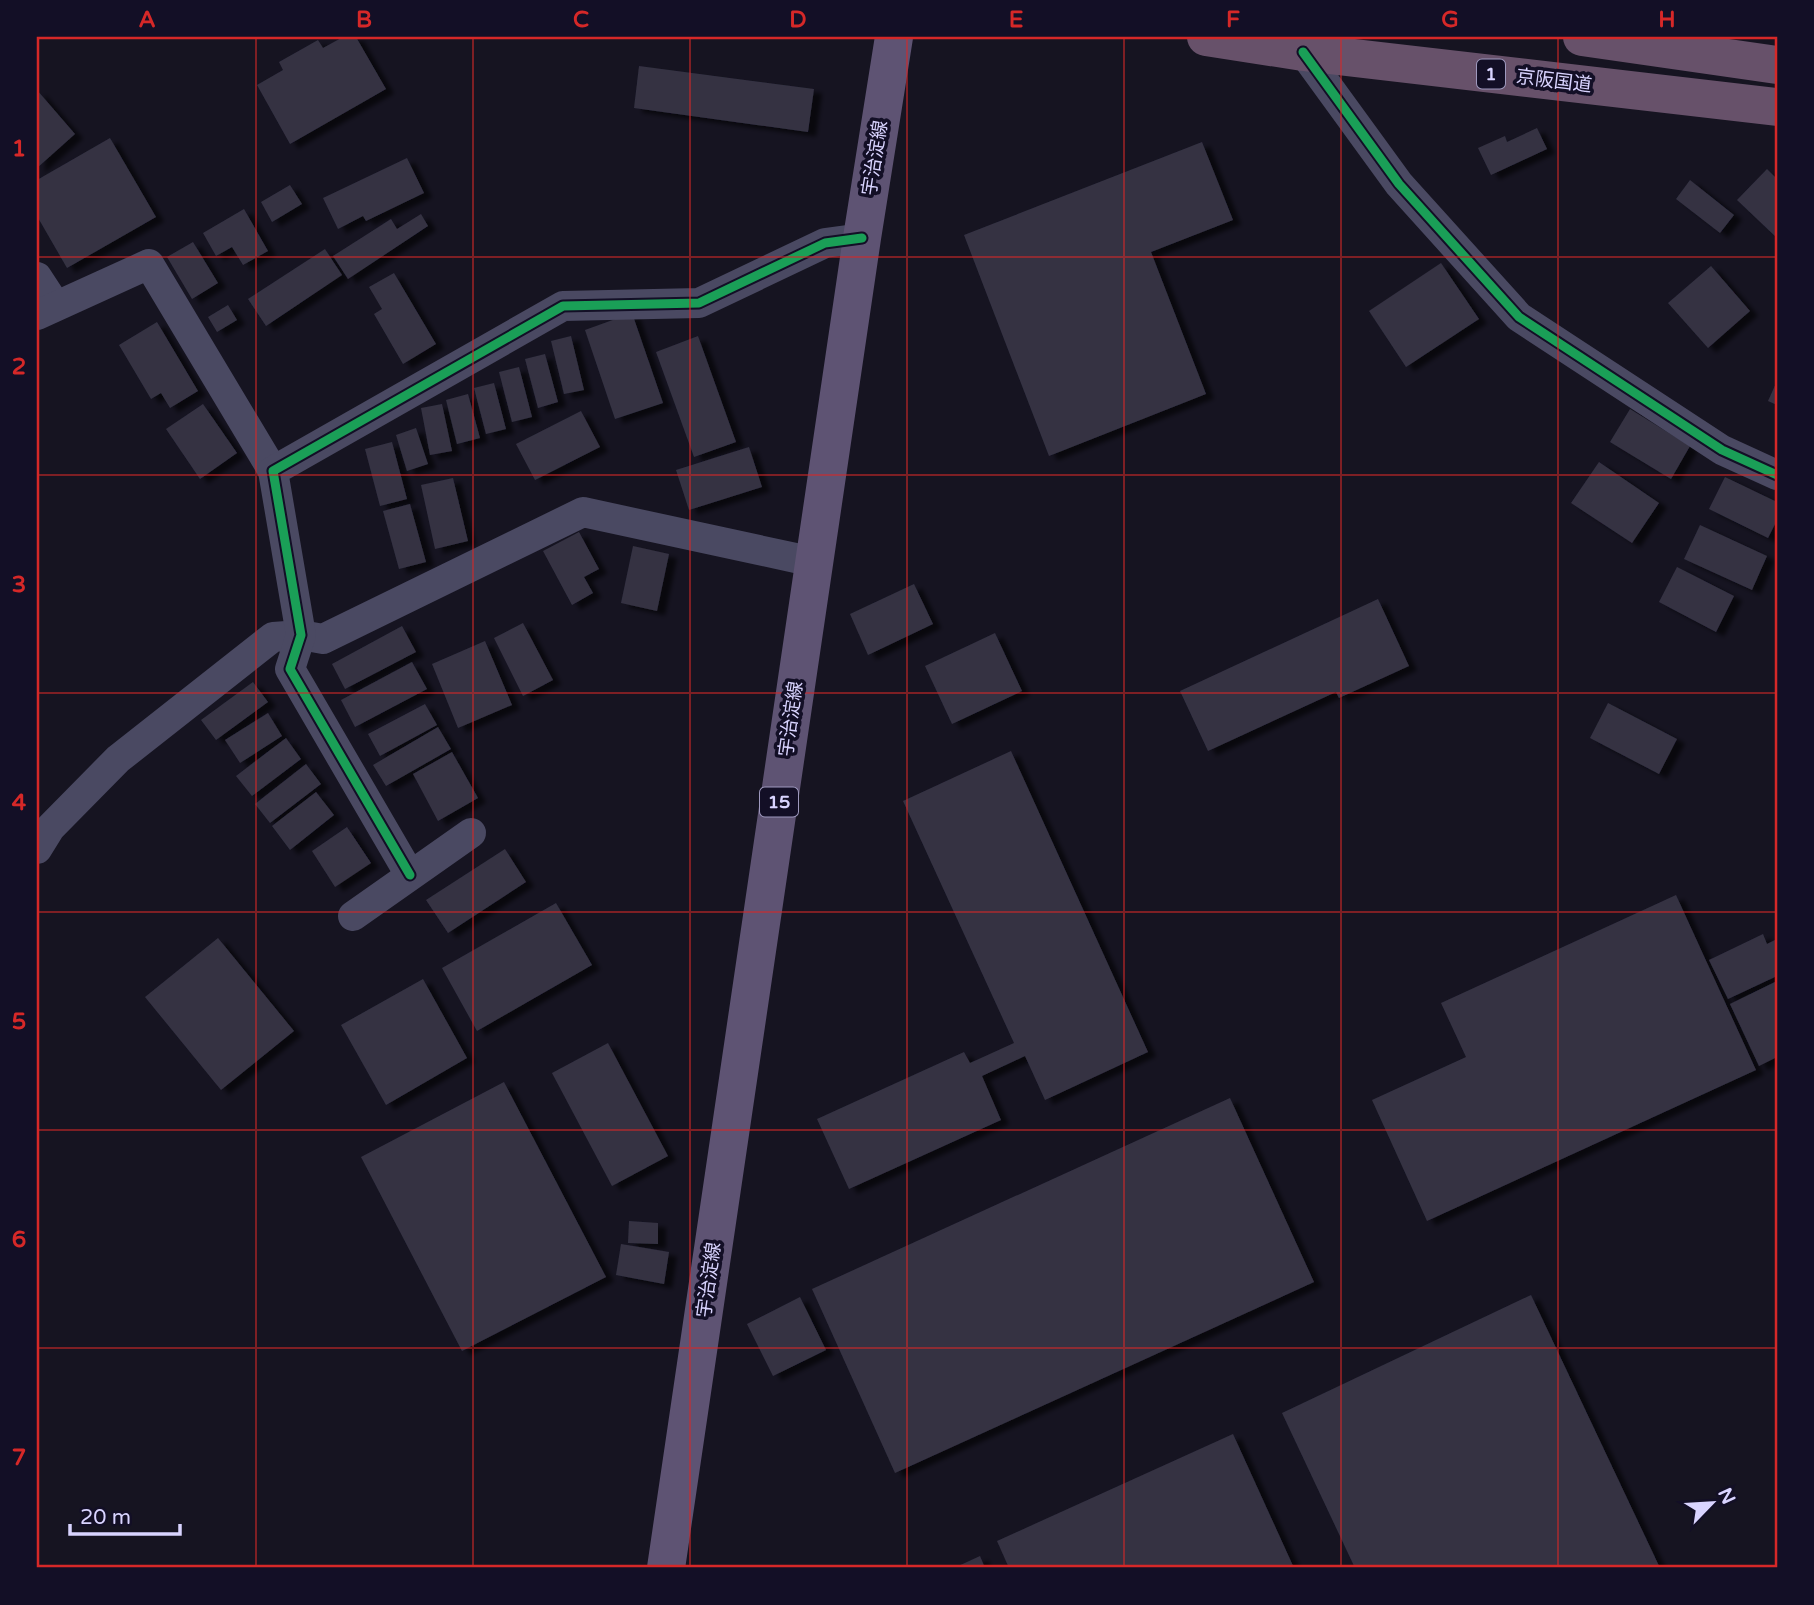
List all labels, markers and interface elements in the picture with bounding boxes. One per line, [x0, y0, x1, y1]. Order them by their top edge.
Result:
text: A [138, 6, 156, 34]
text: B [356, 6, 372, 34]
text: C [573, 6, 589, 34]
text: D [789, 6, 807, 34]
text: E [1009, 6, 1023, 34]
text: F [1226, 6, 1240, 34]
text: G [1441, 6, 1459, 34]
text: H [1658, 6, 1676, 34]
road number: 1 [1477, 60, 1505, 88]
street label: 京阪国道 [1515, 65, 1593, 97]
street label: 宇治淀線 [858, 119, 892, 197]
text: 1 [12, 135, 26, 163]
text: 2 [12, 353, 26, 381]
text: 3 [12, 571, 26, 599]
street label: 宇治淀線 [775, 680, 807, 758]
road number: 15 [760, 788, 798, 816]
text: 4 [12, 789, 27, 817]
text: 5 [12, 1008, 26, 1036]
text: 6 [12, 1226, 26, 1254]
street label: 宇治淀線 [693, 1241, 725, 1319]
text: 7 [12, 1444, 26, 1472]
north arrow [1678, 1468, 1748, 1538]
text: N [1713, 1485, 1740, 1508]
scale bar [70, 1493, 180, 1537]
text: 20 m [80, 1505, 131, 1530]

